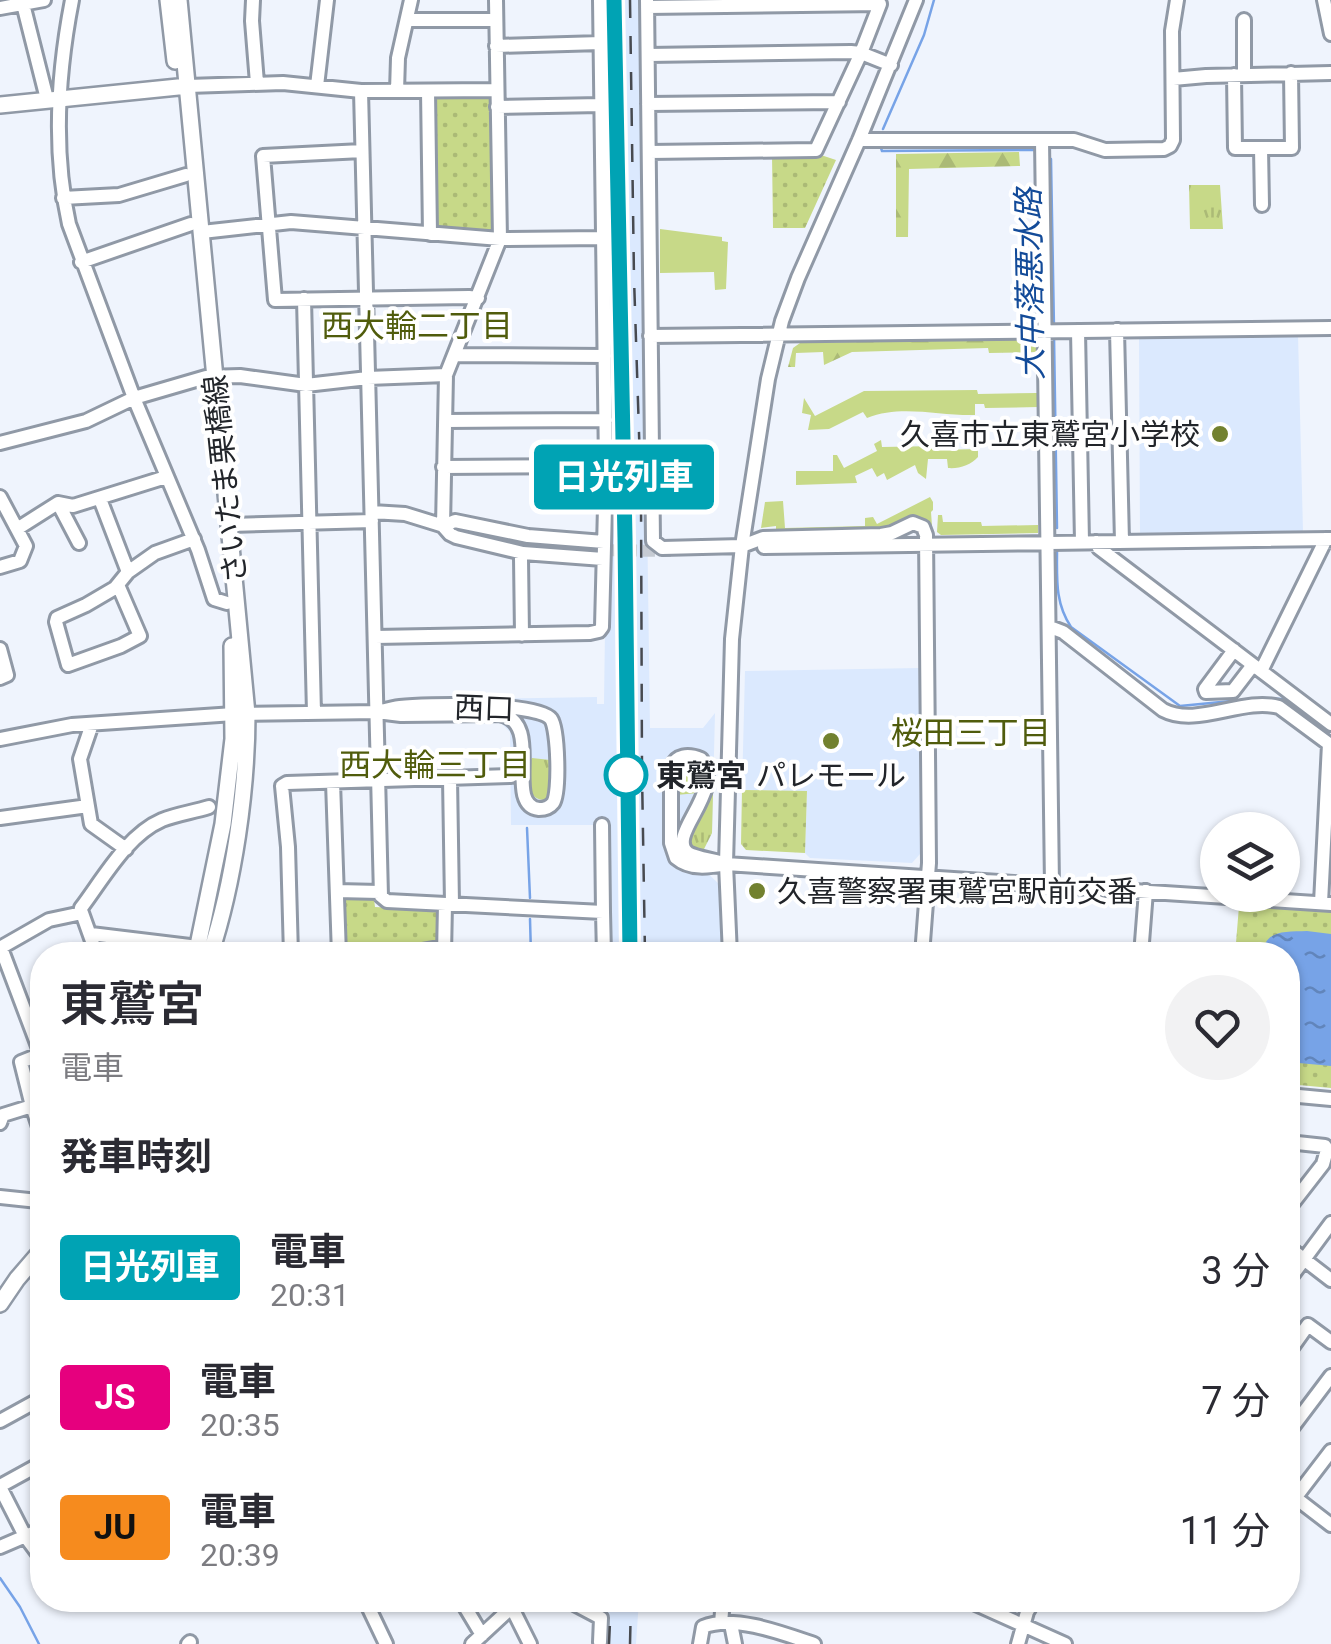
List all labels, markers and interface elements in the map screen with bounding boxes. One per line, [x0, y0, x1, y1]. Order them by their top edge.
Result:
water label: 大中落悪水路 [1009, 185, 1051, 380]
district label: 西大輪二丁目 [321, 307, 513, 345]
street label: さいたま栗橋線 [197, 373, 253, 585]
place label: 久喜市立東鷲宮小学校 [900, 417, 1200, 452]
marker: 久喜市立東鷲宮小学校 [1209, 423, 1231, 445]
line badge: 日光列車 [554, 444, 694, 510]
text: 日光列車 [554, 457, 694, 498]
street label: 西口 [453, 689, 515, 727]
district label: 桜田三丁目 [891, 714, 1051, 752]
marker: パレモール [820, 730, 842, 752]
district label: 西大輪三丁目 [339, 746, 531, 784]
marker: 東鷲宮 [605, 754, 647, 796]
place label: 東鷲宮 [656, 758, 746, 793]
place label: パレモール [756, 758, 906, 793]
map controls [1200, 812, 1300, 912]
button: layers [1200, 812, 1300, 912]
place label: 久喜警察署東鷲宮駅前交番 [777, 874, 1137, 909]
marker: 久喜警察署東鷲宮駅前交番 [746, 880, 768, 902]
button: heart [1165, 975, 1270, 1080]
text: 東鷲宮 [60, 976, 204, 1033]
text: 電車 [60, 1049, 124, 1087]
text: 発車時刻 [60, 1135, 212, 1179]
text: 電車 [270, 1230, 346, 1274]
text: 日光列車 [80, 1247, 220, 1288]
text: 3 分 [1201, 1249, 1270, 1293]
text: 20:31 [270, 1276, 350, 1314]
text: 電車 [200, 1360, 276, 1404]
text: JS [94, 1377, 136, 1418]
text: 7 分 [1201, 1379, 1270, 1423]
text: 20:35 [200, 1406, 280, 1444]
text: 電車 [200, 1490, 276, 1534]
text: JU [94, 1507, 136, 1548]
text: 11 分 [1180, 1509, 1270, 1553]
text: 20:39 [200, 1536, 280, 1574]

